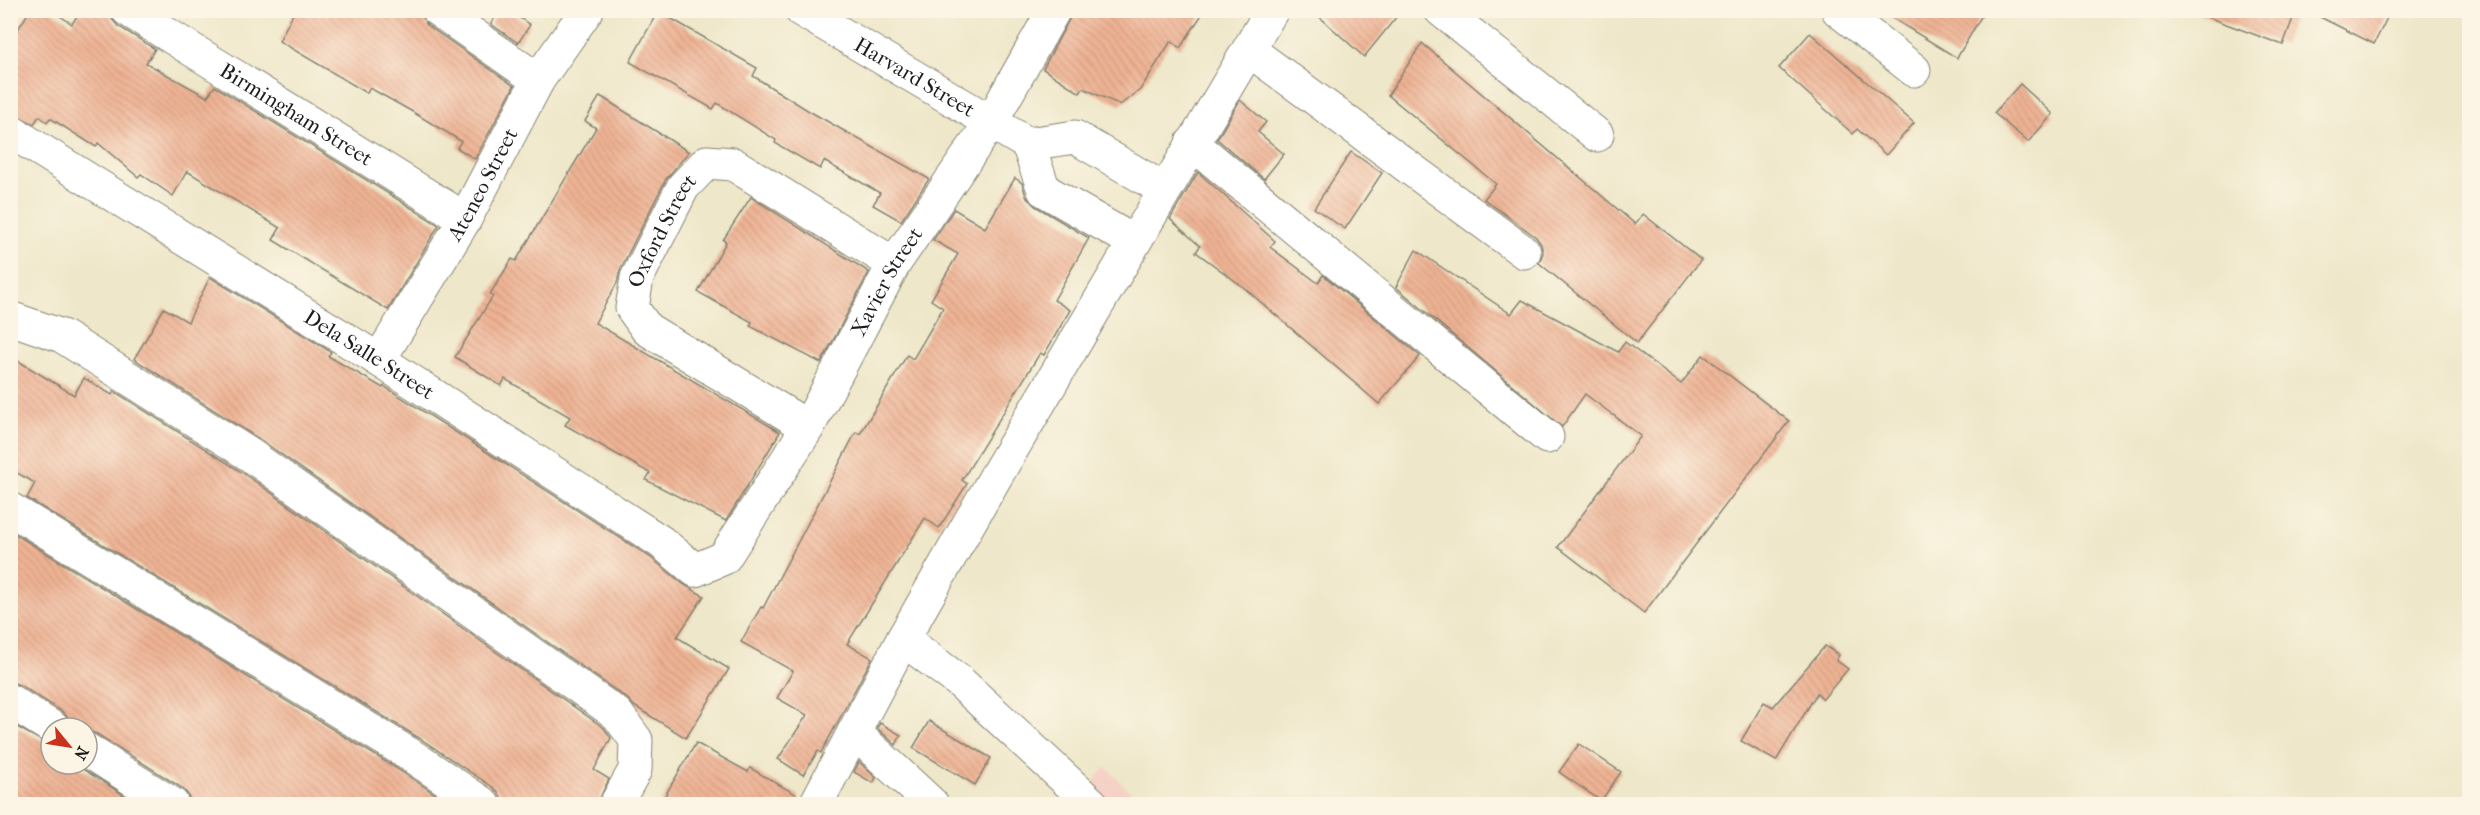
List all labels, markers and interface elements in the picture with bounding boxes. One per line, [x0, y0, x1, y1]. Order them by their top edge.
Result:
street label: Harvard Street [850, 32, 980, 122]
street label: Birmingham Street [216, 58, 377, 171]
street label: Ateneo Street [442, 124, 523, 246]
street label: Oxford Street [624, 168, 701, 289]
street label: Xavier Street [846, 222, 928, 340]
street label: Dela Salle Street [300, 305, 439, 405]
north arrow [39, 716, 99, 776]
text: N [70, 743, 93, 764]

